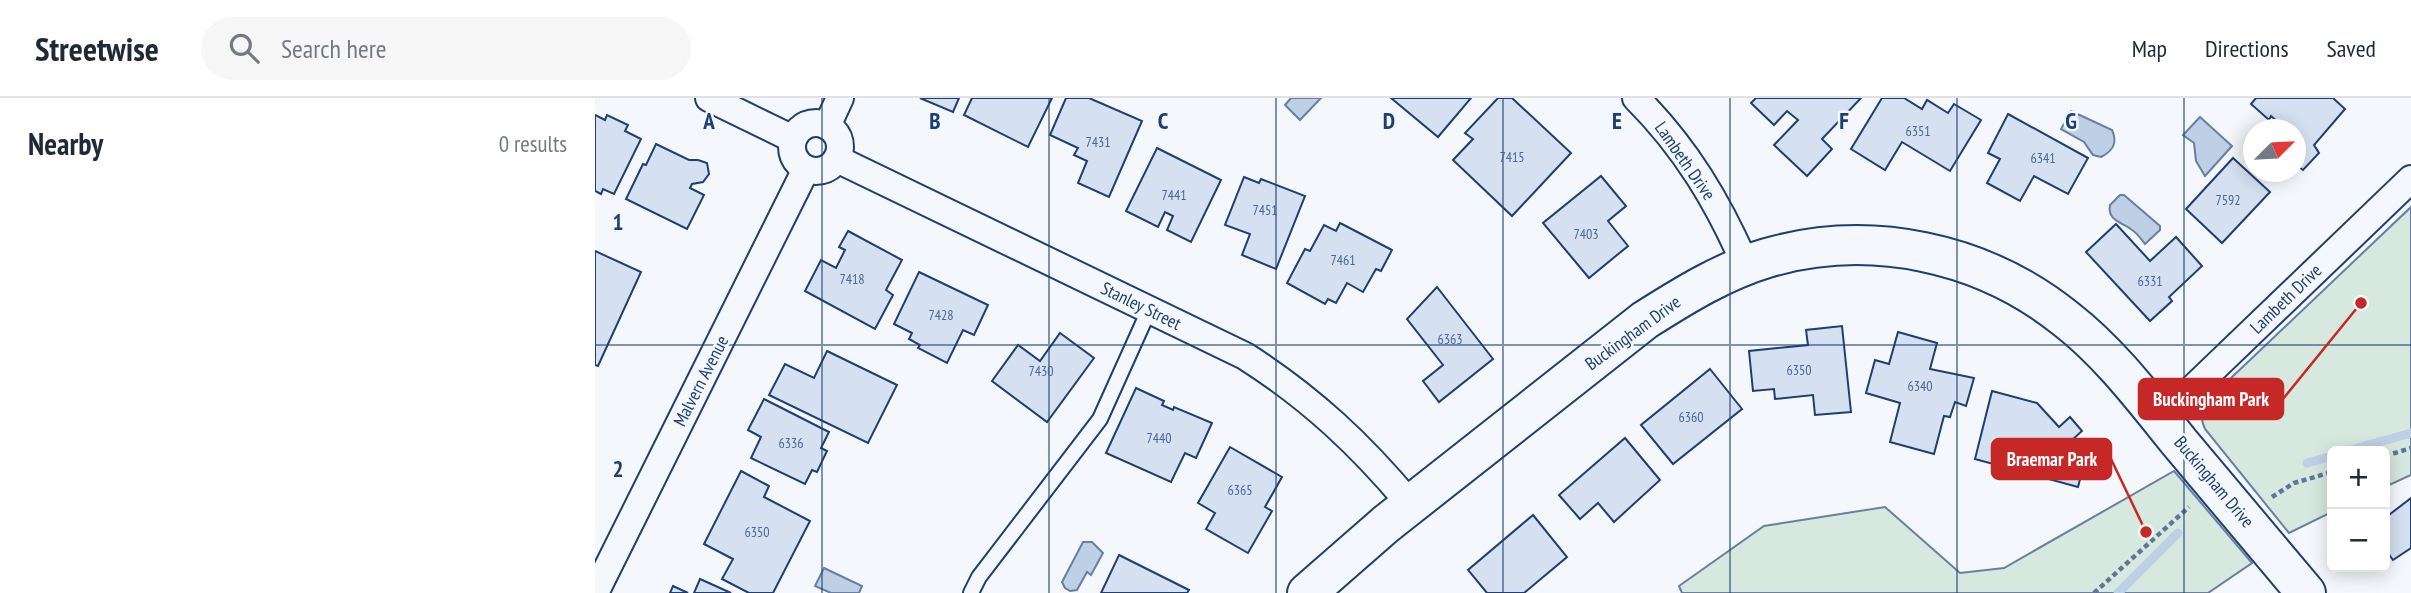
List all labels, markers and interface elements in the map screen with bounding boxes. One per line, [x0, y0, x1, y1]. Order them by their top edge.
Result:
search box [201, 17, 691, 80]
text: Streetwise [35, 27, 159, 70]
icon: search [225, 29, 263, 67]
text: Search here [281, 32, 387, 65]
text: Map [2132, 33, 2167, 64]
text: Directions [2205, 33, 2289, 64]
text: Saved [2327, 33, 2376, 64]
text: A [702, 106, 715, 135]
text: B [929, 106, 941, 135]
text: C [1158, 106, 1169, 135]
text: D [1383, 106, 1395, 135]
text: E [1612, 106, 1622, 135]
text: F [1839, 106, 1849, 135]
text: G [2065, 106, 2077, 135]
street label: Lambeth Drive [1650, 117, 1721, 204]
north arrow [2243, 119, 2306, 182]
house number: 6351 [1905, 122, 1931, 140]
text: Nearby [28, 124, 103, 163]
text: 0 results [499, 129, 567, 158]
house number: 7431 [1085, 133, 1111, 151]
house number: 7415 [1499, 148, 1525, 166]
house number: 6341 [2030, 149, 2056, 167]
house number: 7441 [1161, 186, 1187, 204]
house number: 7592 [2215, 191, 2241, 209]
house number: 7451 [1252, 201, 1278, 219]
text: 1 [613, 207, 624, 236]
house number: 7403 [1573, 225, 1599, 243]
house number: 7461 [1330, 251, 1356, 269]
street label: Lambeth Drive [2245, 259, 2326, 338]
house number: 7418 [839, 270, 865, 288]
house number: 6331 [2137, 272, 2163, 290]
street label: Stanley Street [1097, 276, 1185, 335]
street label: Buckingham Drive [1580, 290, 1685, 375]
house number: 7428 [928, 306, 954, 324]
house number: 6363 [1437, 330, 1463, 348]
street label: Malvern Avenue [668, 331, 733, 430]
house number: 6350 [1786, 361, 1812, 379]
house number: 7430 [1028, 362, 1054, 380]
house number: 6340 [1907, 377, 1933, 395]
callout: Buckingham Park [2139, 379, 2283, 419]
text: Buckingham Park [2153, 387, 2269, 411]
house number: 6360 [1678, 408, 1704, 426]
house number: 7440 [1146, 429, 1172, 447]
street label: Buckingham Drive [2169, 431, 2259, 532]
house number: 6336 [778, 434, 804, 452]
callout: Braemar Park [1992, 439, 2111, 479]
map controls [2327, 446, 2390, 572]
button: + [2327, 446, 2390, 509]
text: Braemar Park [2007, 447, 2097, 471]
text: 2 [613, 454, 624, 483]
house number: 6365 [1227, 481, 1253, 499]
button: − [2327, 509, 2390, 572]
house number: 6350 [744, 523, 770, 541]

